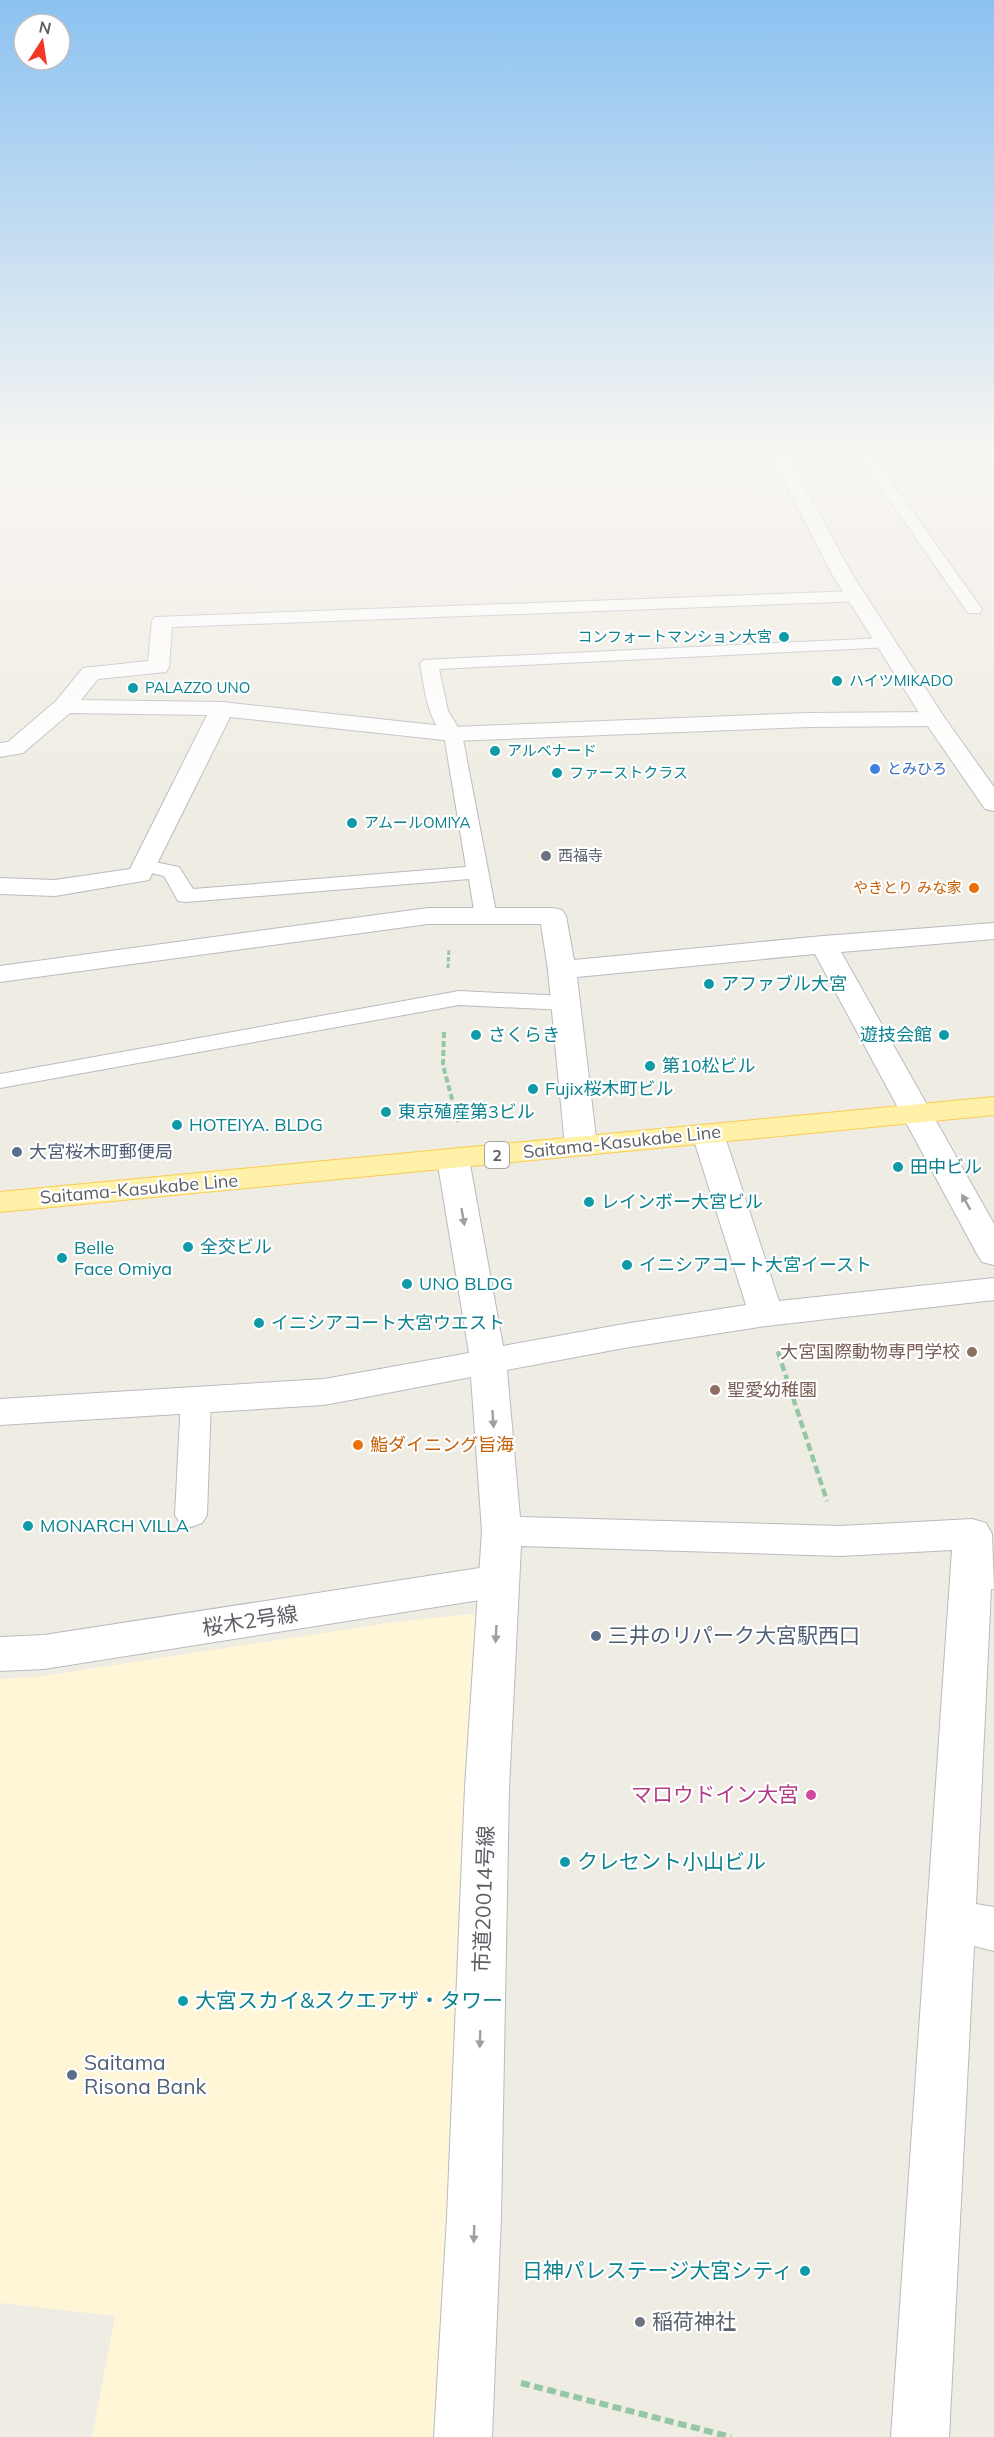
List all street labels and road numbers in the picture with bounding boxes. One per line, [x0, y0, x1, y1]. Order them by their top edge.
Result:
street label: Saitama-Kasukabe Line [522, 1120, 722, 1163]
road number: 2 [485, 1142, 509, 1168]
street label: Saitama-Kasukabe Line [39, 1168, 239, 1209]
street label: 桜木2号線 [200, 1600, 300, 1640]
street label: 市道20014号線 [467, 1825, 499, 1973]

